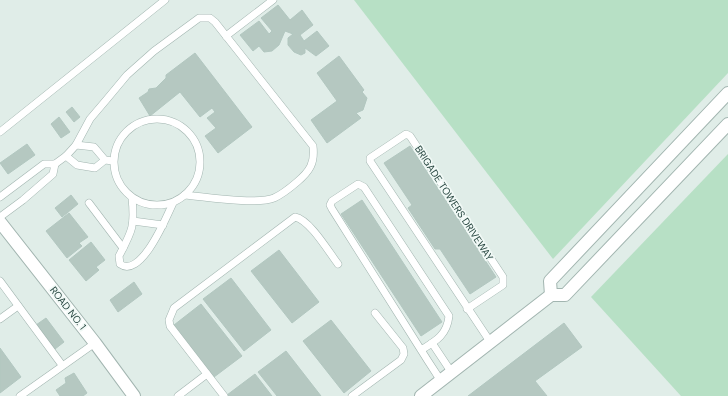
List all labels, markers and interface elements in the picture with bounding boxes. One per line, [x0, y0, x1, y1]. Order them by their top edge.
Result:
street label: BRIGADE TOWERS DRIVEWAY [412, 143, 496, 263]
street label: ROAD NO. 1 [47, 284, 89, 332]

